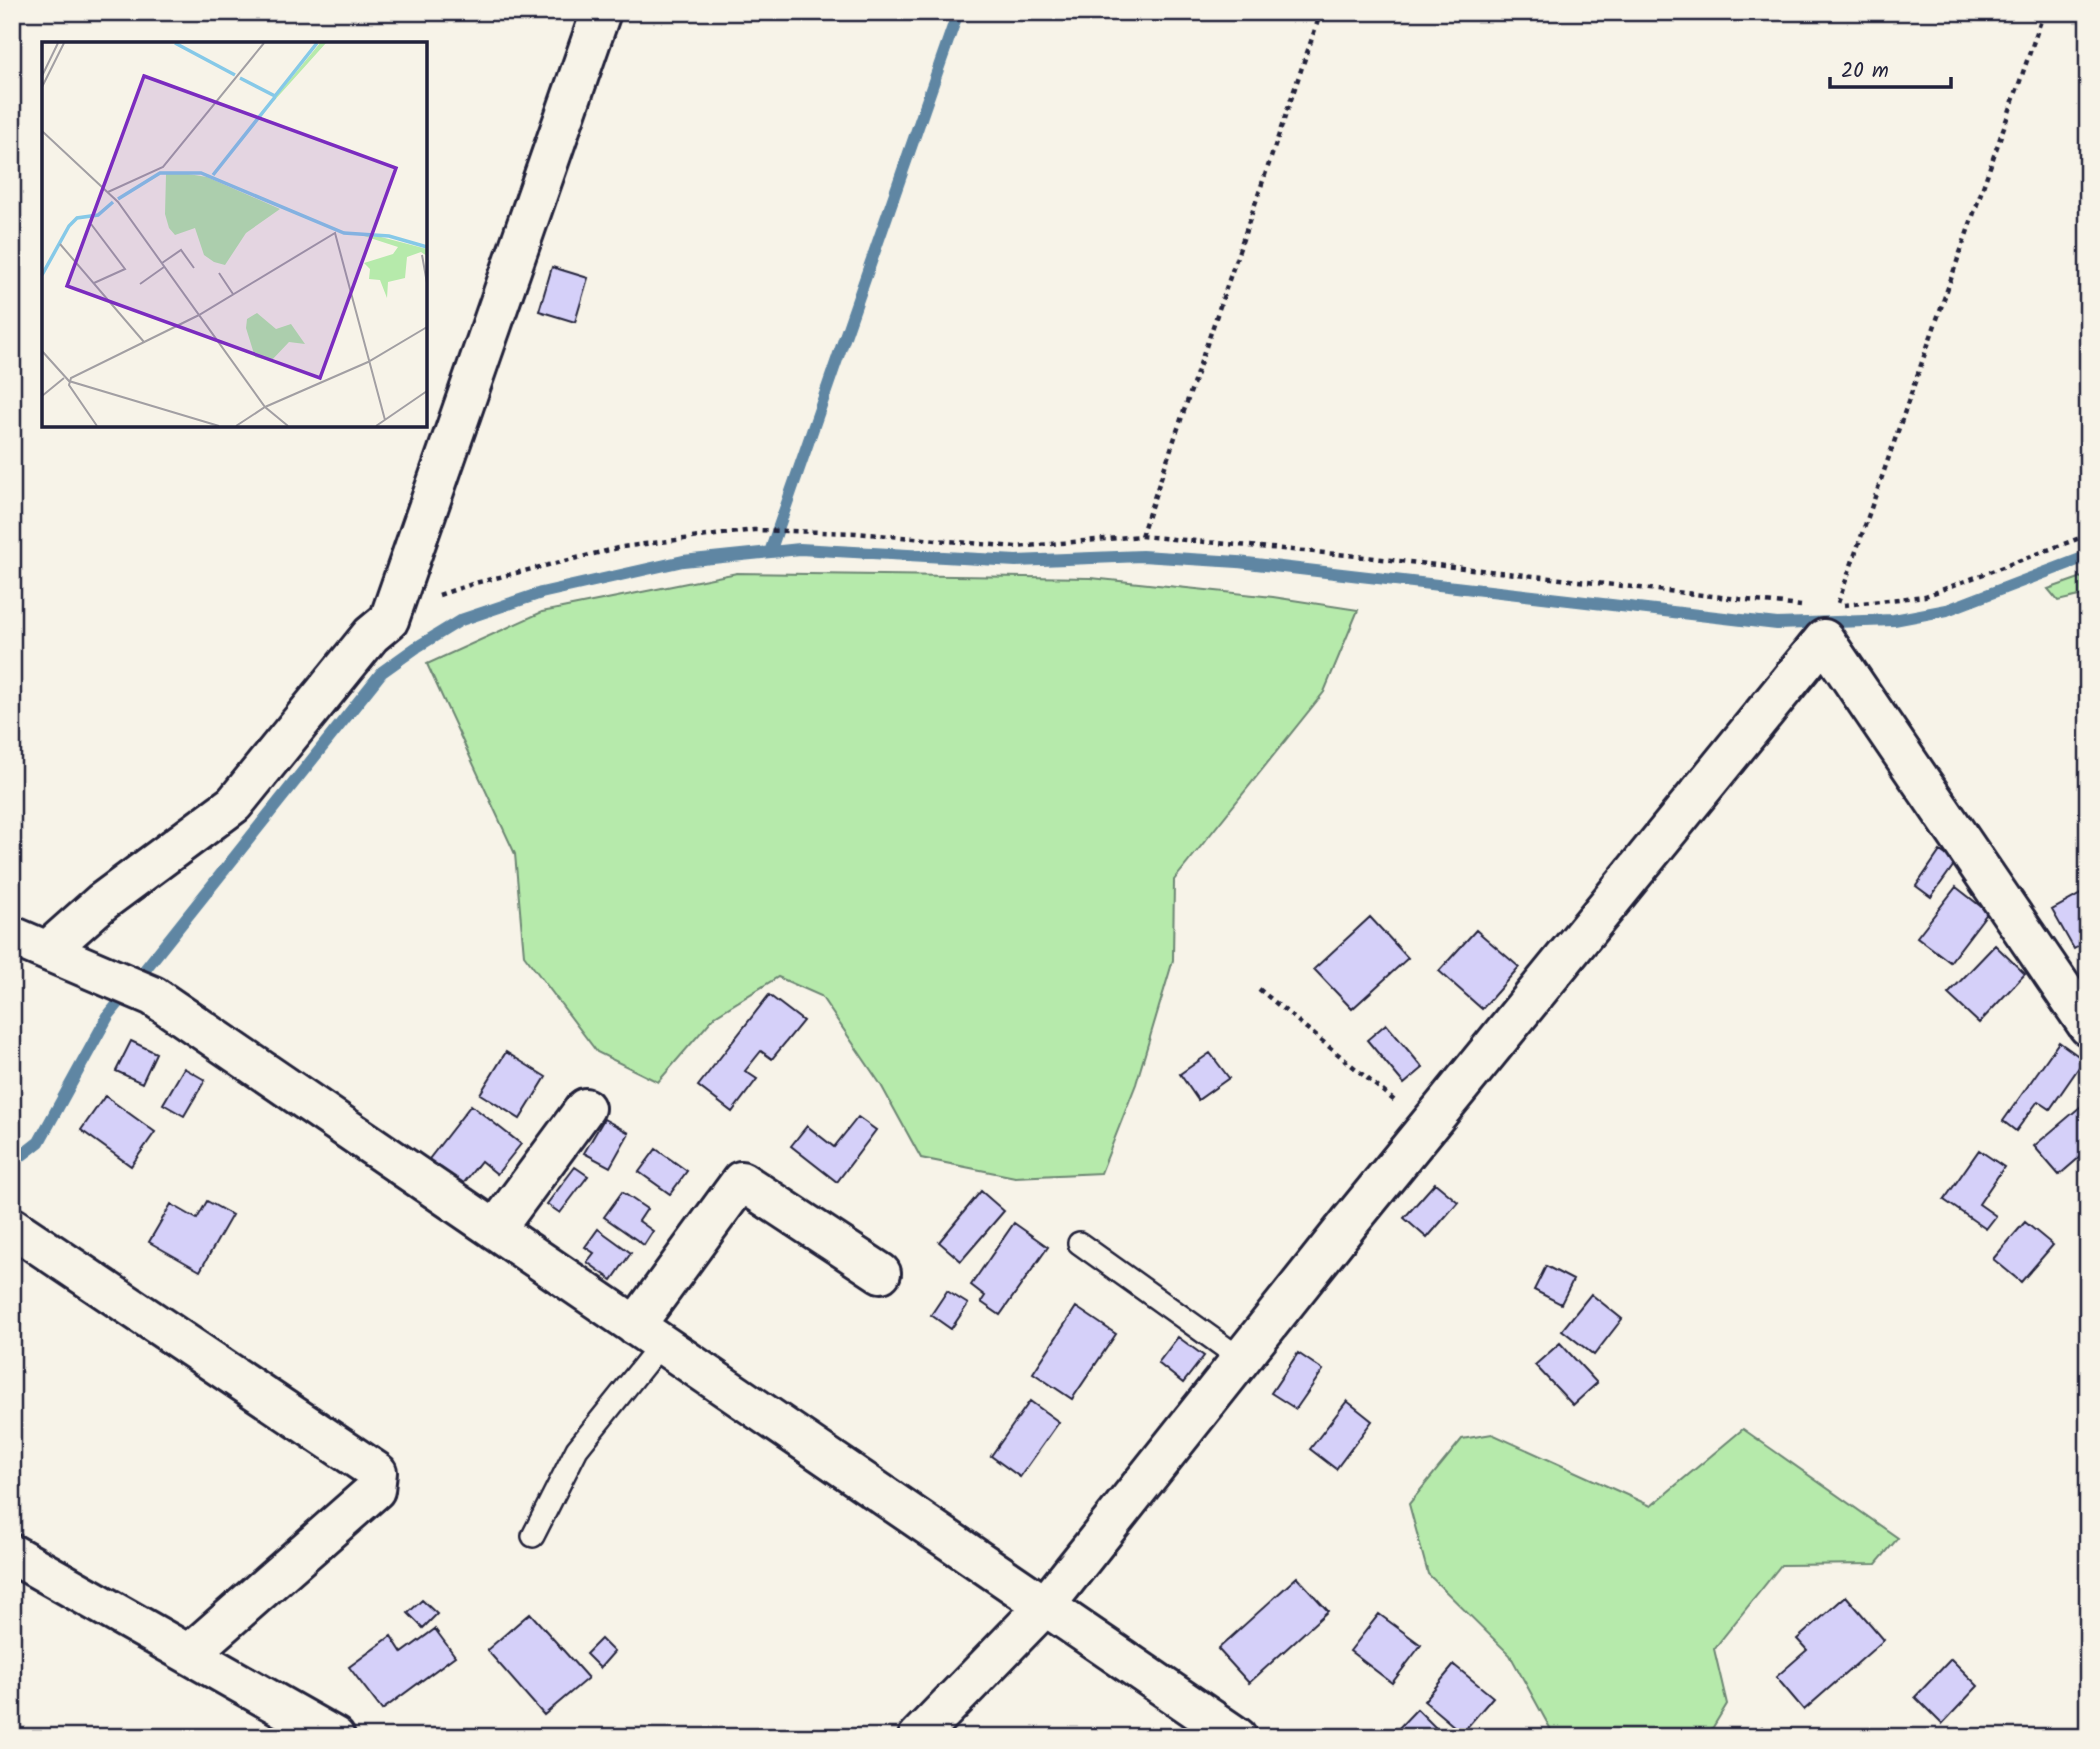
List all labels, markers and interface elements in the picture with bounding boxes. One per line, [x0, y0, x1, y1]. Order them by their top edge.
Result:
inset map [42, 42, 427, 427]
scale bar [1830, 46, 1951, 90]
text: 20 m [1841, 55, 1889, 88]

